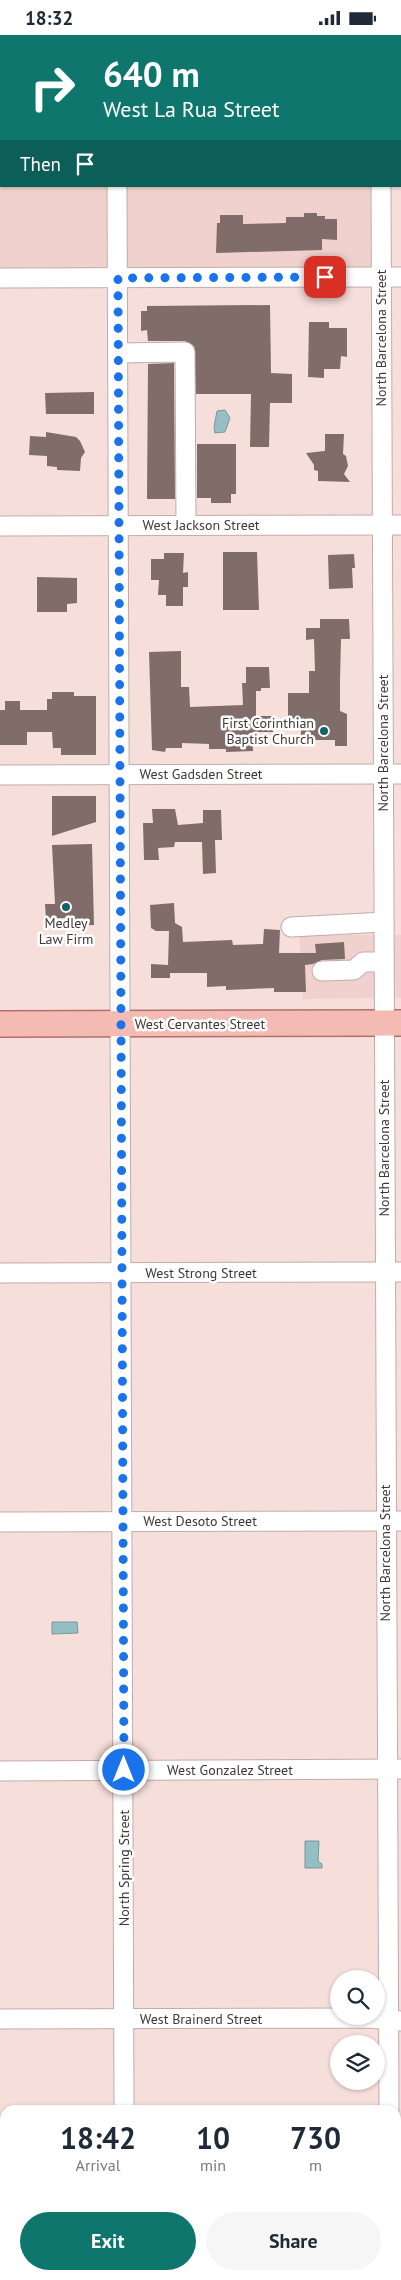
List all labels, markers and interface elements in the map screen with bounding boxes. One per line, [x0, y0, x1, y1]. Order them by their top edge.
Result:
text: 18:32 [25, 6, 73, 30]
text: 640 m [103, 51, 200, 97]
icon: right [20, 55, 85, 120]
text: West La Rua Street [103, 95, 280, 123]
icon: arrive [71, 150, 99, 178]
text: Then [20, 152, 61, 176]
pin [304, 256, 346, 298]
icon: arrive [311, 263, 339, 291]
street label: North Barcelona Street [372, 269, 390, 406]
street label: West Jackson Street [142, 516, 260, 534]
street label: North Barcelona Street [374, 674, 392, 811]
place label: First Corinthian Baptist Church [222, 714, 314, 748]
marker: First Corinthian Baptist Church [318, 725, 330, 737]
street label: West Gadsden Street [139, 765, 263, 783]
marker: Medley Law Firm [60, 901, 72, 913]
place label: Medley Law Firm [39, 914, 93, 948]
street label: West Cervantes Street [135, 1015, 265, 1033]
street label: North Barcelona Street [375, 1079, 393, 1216]
street label: West Strong Street [145, 1264, 257, 1282]
street label: North Barcelona Street [376, 1484, 394, 1621]
street label: West Desoto Street [143, 1512, 257, 1530]
position arrow [97, 1743, 149, 1795]
street label: West Gonzalez Street [167, 1761, 293, 1779]
street label: North Spring Street [115, 1810, 133, 1926]
map controls [330, 1970, 385, 2090]
button: search [330, 1970, 385, 2025]
street label: West Brainerd Street [140, 2010, 263, 2028]
button: layers [330, 2035, 385, 2090]
text: 18:42 [60, 2118, 136, 2157]
text: 10 [196, 2118, 230, 2157]
text: 730 [290, 2118, 341, 2157]
text: Arrival [76, 2155, 120, 2175]
text: min [200, 2155, 226, 2175]
text: m [309, 2155, 322, 2175]
button: Exit [20, 2212, 196, 2270]
button: Share [206, 2212, 381, 2270]

